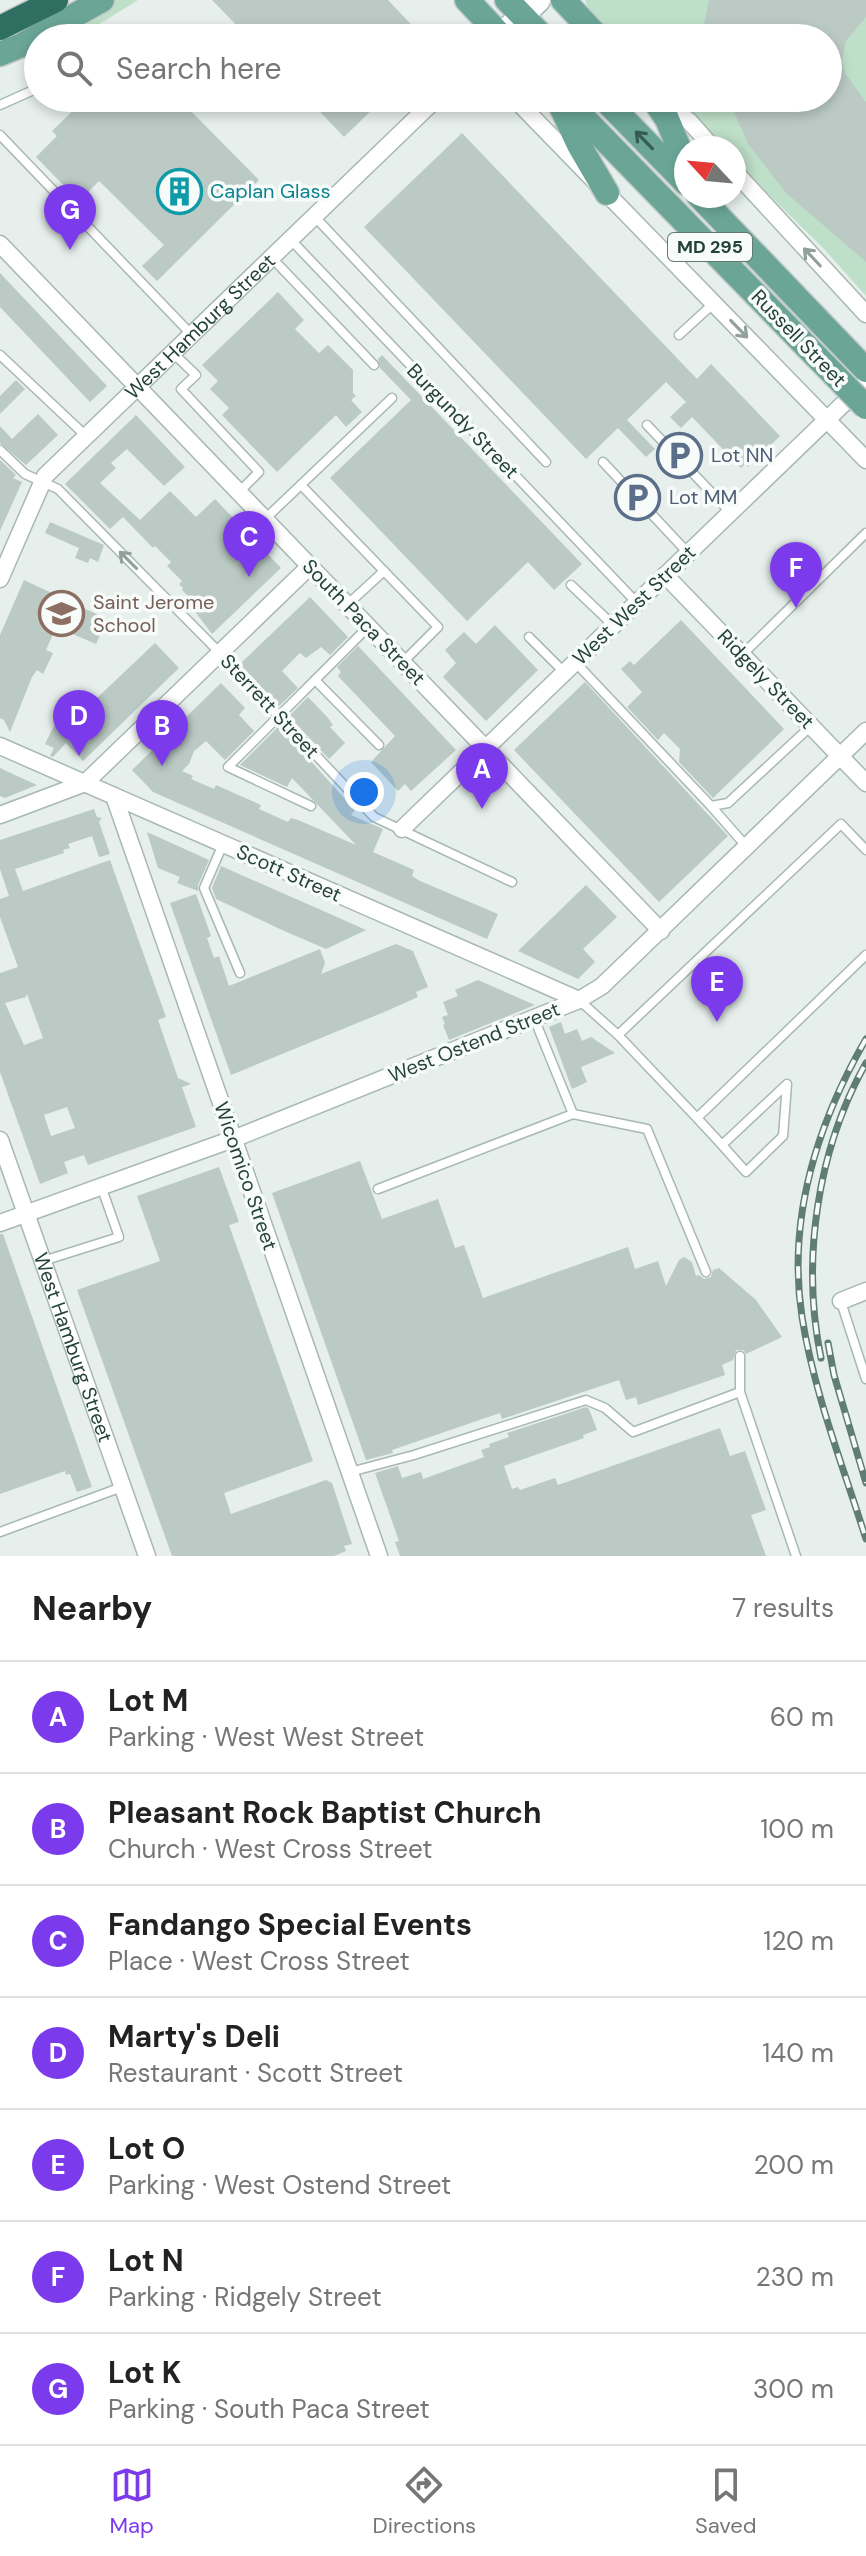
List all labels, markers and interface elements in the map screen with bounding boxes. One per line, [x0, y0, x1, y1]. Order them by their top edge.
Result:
search box [24, 24, 842, 112]
icon: search [52, 46, 96, 90]
text: Search here [116, 49, 282, 88]
one-way arrow [634, 131, 654, 150]
north arrow [674, 136, 746, 208]
building icon: Caplan Glass [155, 167, 203, 215]
place label: Caplan Glass [210, 178, 330, 204]
pin: G [44, 184, 96, 250]
road number: MD 295 [668, 233, 752, 261]
street label: West Hamburg Street [119, 248, 281, 405]
one-way arrow [804, 248, 822, 268]
street label: Russell Street [746, 284, 852, 392]
one-way arrow [729, 319, 748, 338]
street label: Burgundy Street [401, 358, 525, 484]
parking icon: Lot NN [656, 431, 704, 479]
place label: Lot NN [711, 442, 773, 468]
parking icon: Lot MM [614, 473, 662, 521]
place label: Lot MM [669, 484, 737, 510]
pin: C [223, 511, 275, 577]
street label: West West Street [567, 539, 701, 670]
pin: F [770, 542, 822, 608]
one-way arrow [119, 551, 138, 570]
street label: South Paca Street [297, 553, 431, 691]
place label: Saint Jerome School [93, 589, 214, 638]
school or university icon: Saint Jerome School [38, 590, 86, 638]
street label: Ridgely Street [712, 624, 820, 735]
street label: Sterrett Street [215, 648, 325, 764]
pin: D [53, 690, 105, 756]
pin: B [136, 700, 188, 766]
pin: A [456, 743, 508, 809]
your location [344, 772, 384, 812]
street label: Scott Street [232, 838, 346, 908]
pin: E [691, 956, 743, 1022]
street label: West Ostend Street [385, 996, 564, 1088]
street label: Wicomico Street [208, 1098, 284, 1254]
street label: West Hamburg Street [28, 1249, 119, 1446]
text: Nearby [32, 1586, 152, 1631]
text: 7 results [732, 1591, 834, 1625]
text: Lot M [108, 1681, 188, 1720]
text: A [49, 1700, 67, 1734]
text: 60 m [770, 1700, 834, 1734]
text: Parking · West West Street [108, 1720, 424, 1754]
text: Pleasant Rock Baptist Church [108, 1793, 542, 1832]
text: B [50, 1812, 66, 1846]
text: 100 m [760, 1812, 834, 1846]
text: Church · West Cross Street [108, 1832, 433, 1866]
text: Fandango Special Events [108, 1905, 472, 1944]
text: C [48, 1924, 68, 1958]
text: 120 m [763, 1924, 834, 1958]
text: Place · West Cross Street [108, 1944, 410, 1978]
text: Marty's Deli [108, 2017, 280, 2056]
text: D [49, 2036, 67, 2070]
text: 140 m [762, 2036, 834, 2070]
text: Restaurant · Scott Street [108, 2056, 403, 2090]
text: Lot O [108, 2129, 185, 2168]
text: E [50, 2148, 66, 2182]
text: 200 m [754, 2148, 834, 2182]
text: Parking · West Ostend Street [108, 2168, 451, 2202]
text: Lot N [108, 2241, 184, 2280]
text: F [51, 2260, 65, 2294]
text: 230 m [756, 2260, 834, 2294]
text: Parking · Ridgely Street [108, 2280, 382, 2314]
text: Lot K [108, 2353, 181, 2392]
text: G [48, 2372, 68, 2406]
text: 300 m [753, 2372, 834, 2406]
text: Parking · South Paca Street [108, 2392, 430, 2426]
tab: Map [109, 2463, 154, 2540]
tab: Directions [373, 2463, 476, 2540]
tab: Saved [695, 2463, 757, 2540]

